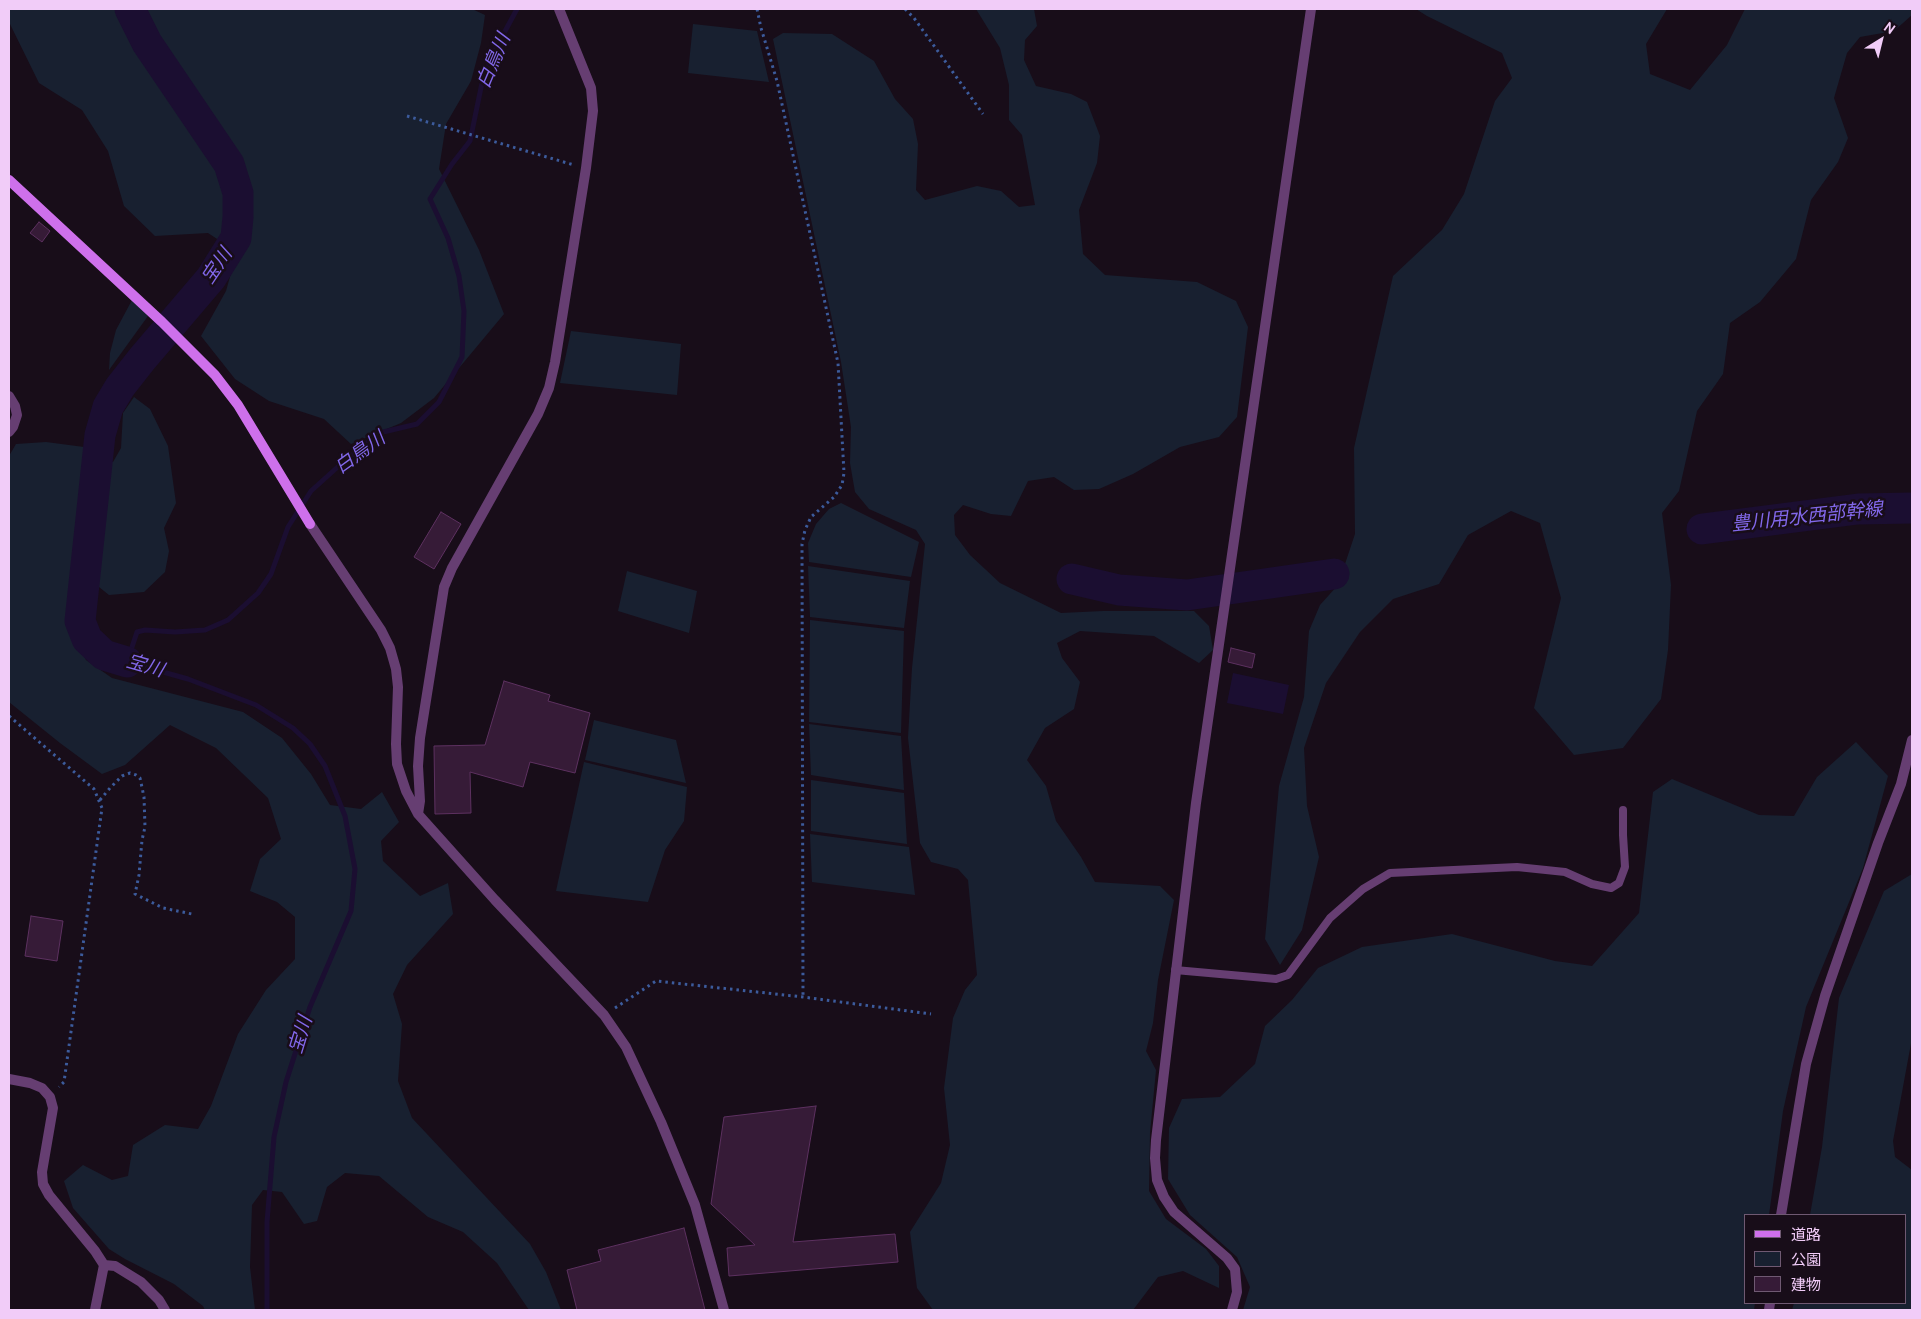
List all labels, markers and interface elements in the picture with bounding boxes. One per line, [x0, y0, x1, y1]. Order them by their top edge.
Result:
north arrow [1856, 15, 1906, 65]
text: N [1881, 18, 1899, 38]
water label: 白鳥川 [472, 30, 516, 92]
water label: 宝川 [197, 244, 237, 288]
water label: 白鳥川 [330, 427, 390, 479]
water label: 豊川用水西部幹線 [1730, 498, 1884, 536]
water label: 宝川 [124, 650, 166, 682]
water label: 宝川 [285, 1013, 317, 1057]
legend [1744, 1214, 1906, 1304]
text: 道路 [1791, 1226, 1821, 1244]
text: 公園 [1791, 1251, 1821, 1269]
text: 建物 [1791, 1276, 1821, 1294]

